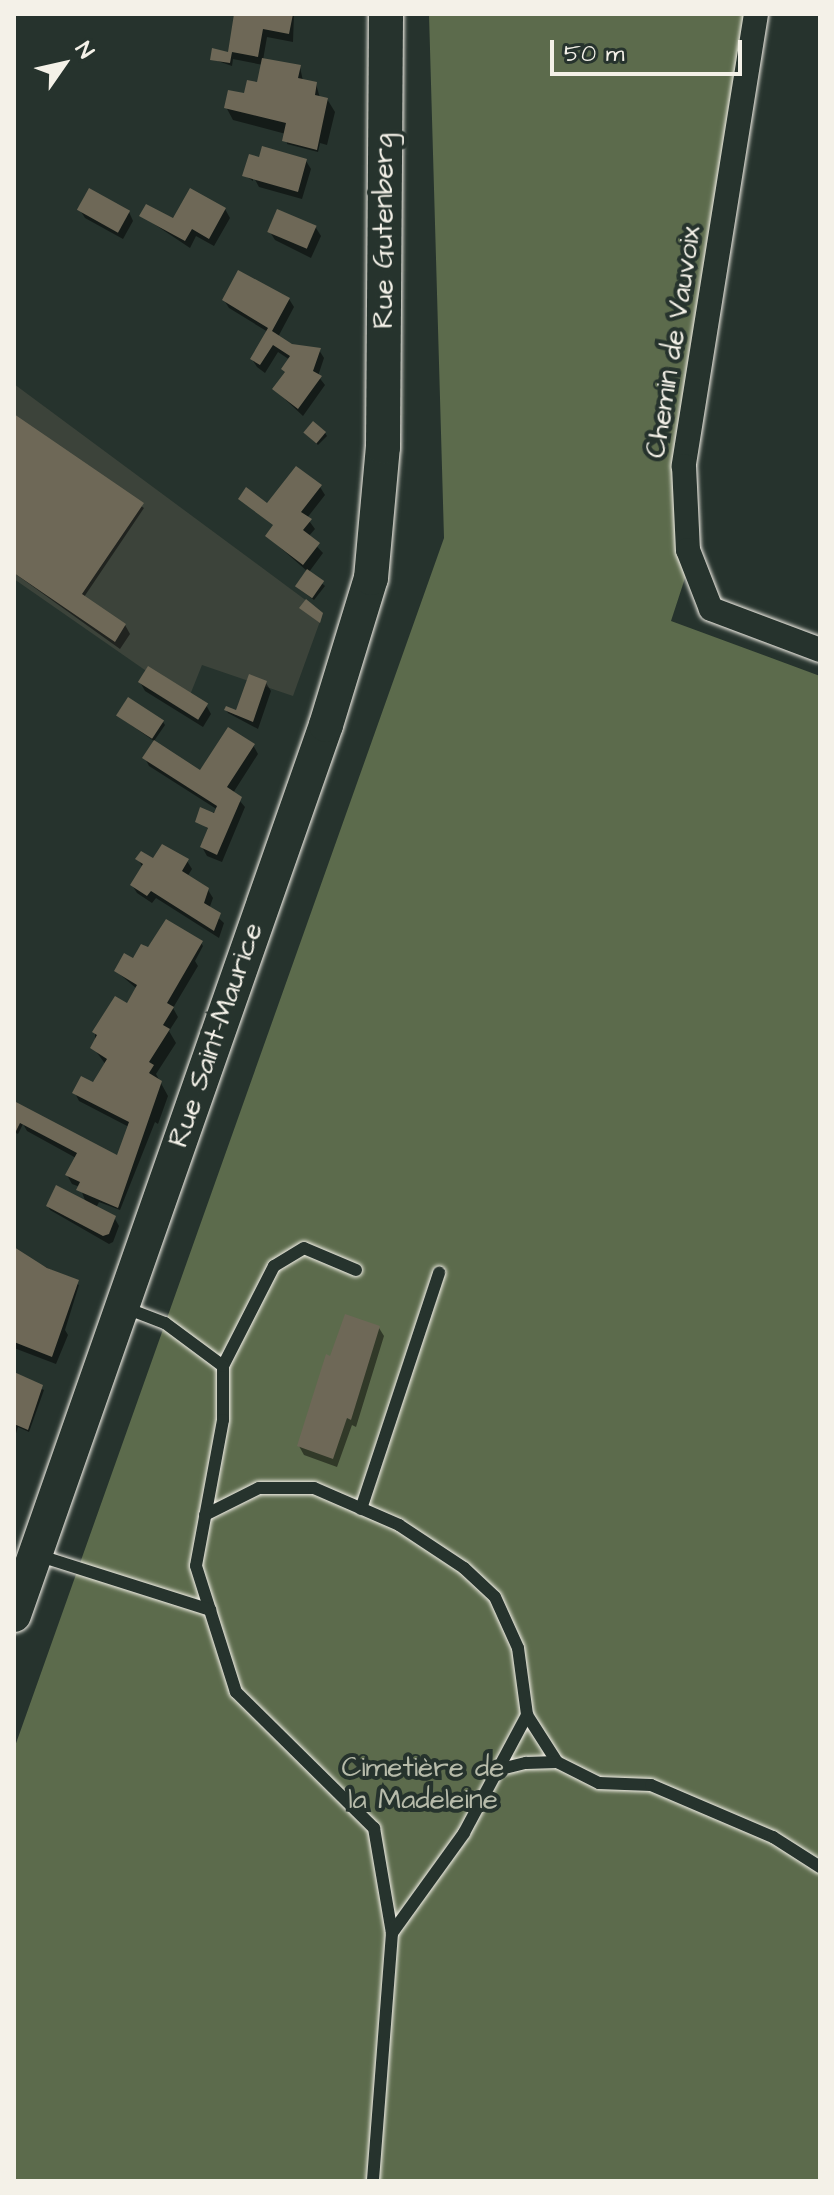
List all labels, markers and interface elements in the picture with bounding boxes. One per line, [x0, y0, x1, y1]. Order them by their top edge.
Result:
north arrow [24, 24, 104, 104]
scale bar [554, 24, 746, 74]
text: N [68, 36, 101, 65]
text: 50 m [564, 37, 624, 71]
street label: Rue Gutenberg [367, 133, 401, 329]
street label: Chemin de Vauvoix [639, 224, 709, 460]
street label: Rue Saint-Maurice [162, 918, 270, 1152]
park label: Cimetière de la Madeleine [341, 1751, 505, 1817]

